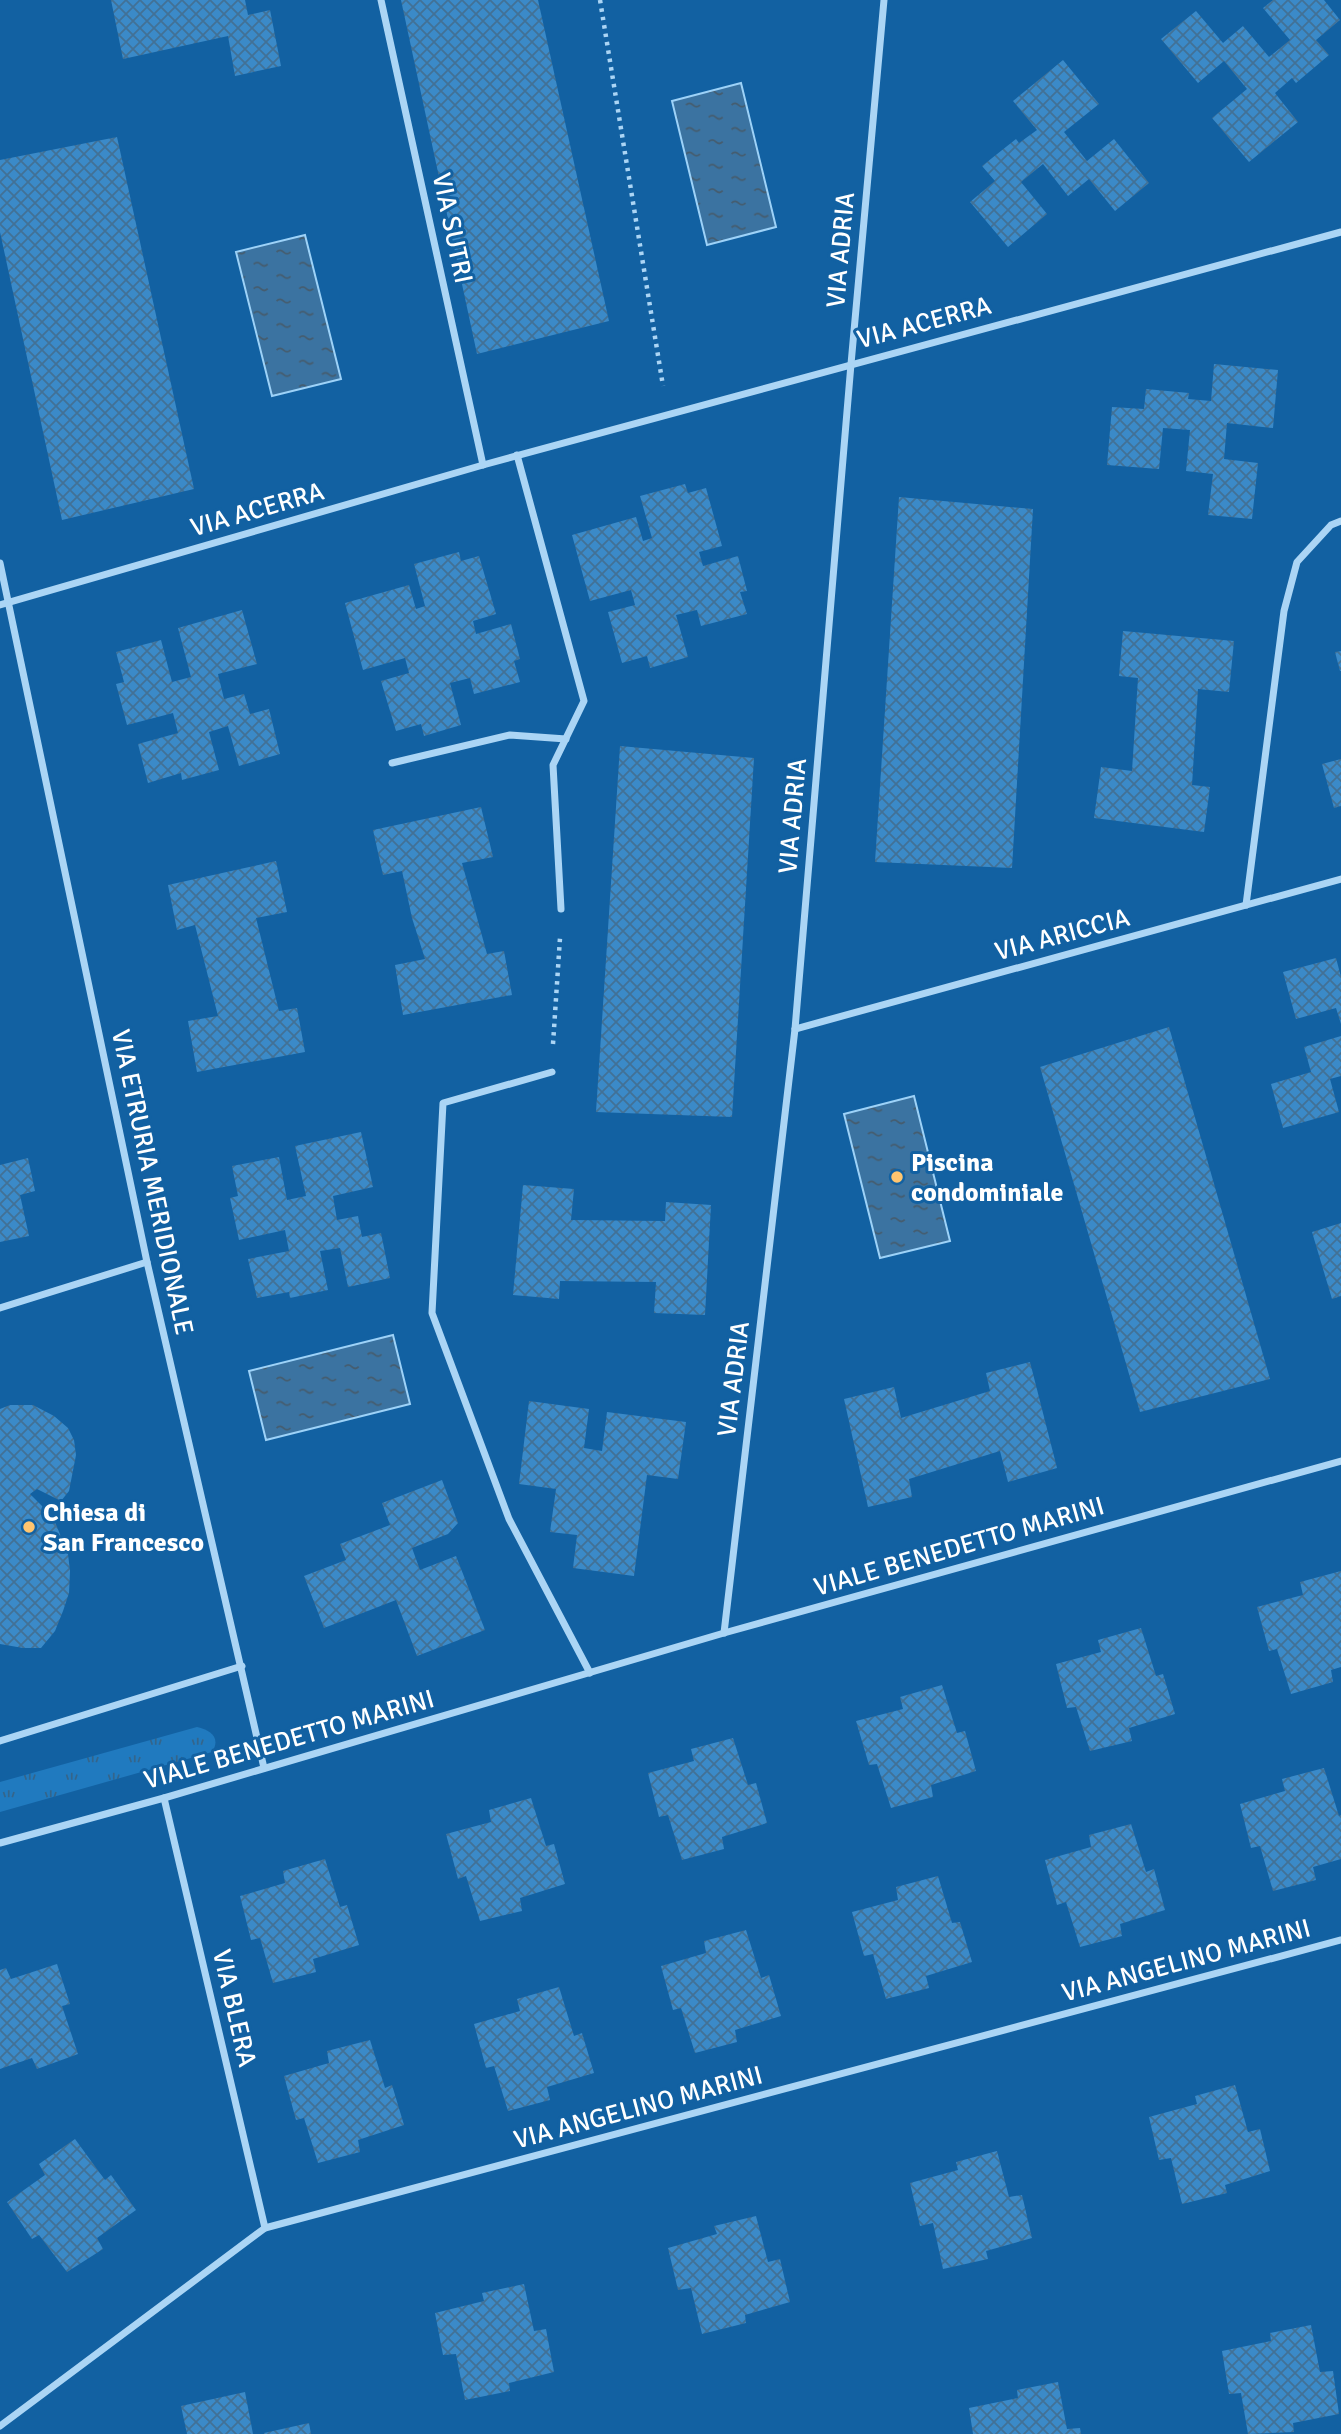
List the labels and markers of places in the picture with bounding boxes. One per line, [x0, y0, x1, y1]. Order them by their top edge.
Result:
place label: Piscina condominiale [911, 1147, 1063, 1209]
marker: Piscina condominiale [889, 1169, 905, 1185]
place label: Chiesa di San Francesco [43, 1497, 204, 1559]
marker: Chiesa di San Francesco [21, 1519, 37, 1535]

